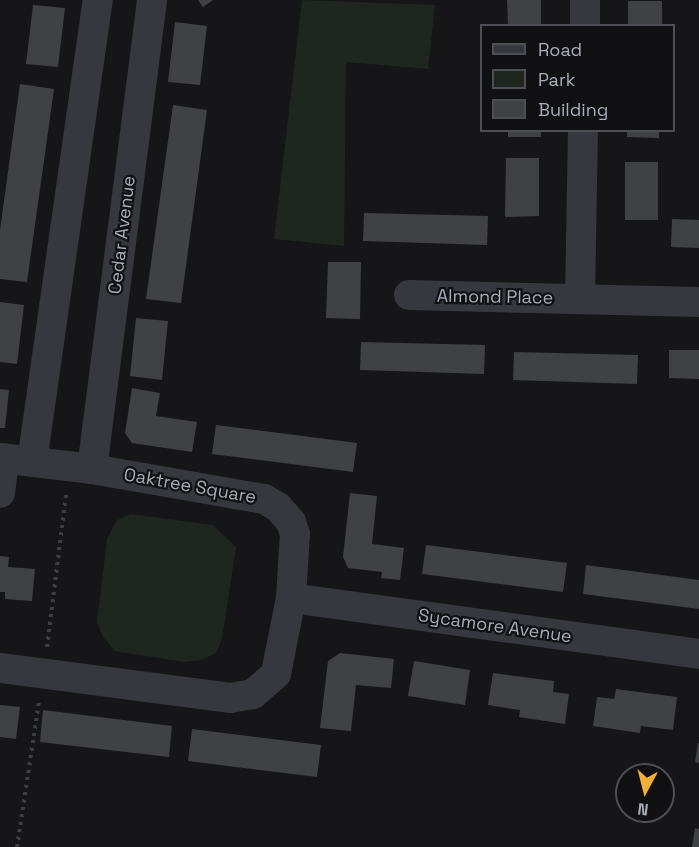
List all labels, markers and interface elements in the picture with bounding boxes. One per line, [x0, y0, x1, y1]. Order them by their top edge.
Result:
legend [480, 24, 675, 132]
text: Road [538, 38, 582, 61]
text: Park [538, 68, 575, 91]
text: Building [538, 98, 608, 121]
street label: Cedar Avenue [104, 175, 140, 295]
street label: Almond Place [437, 285, 553, 309]
street label: Oaktree Square [122, 464, 258, 508]
street label: Sycamore Avenue [417, 605, 573, 647]
north arrow [615, 763, 675, 823]
text: N [636, 798, 650, 820]

